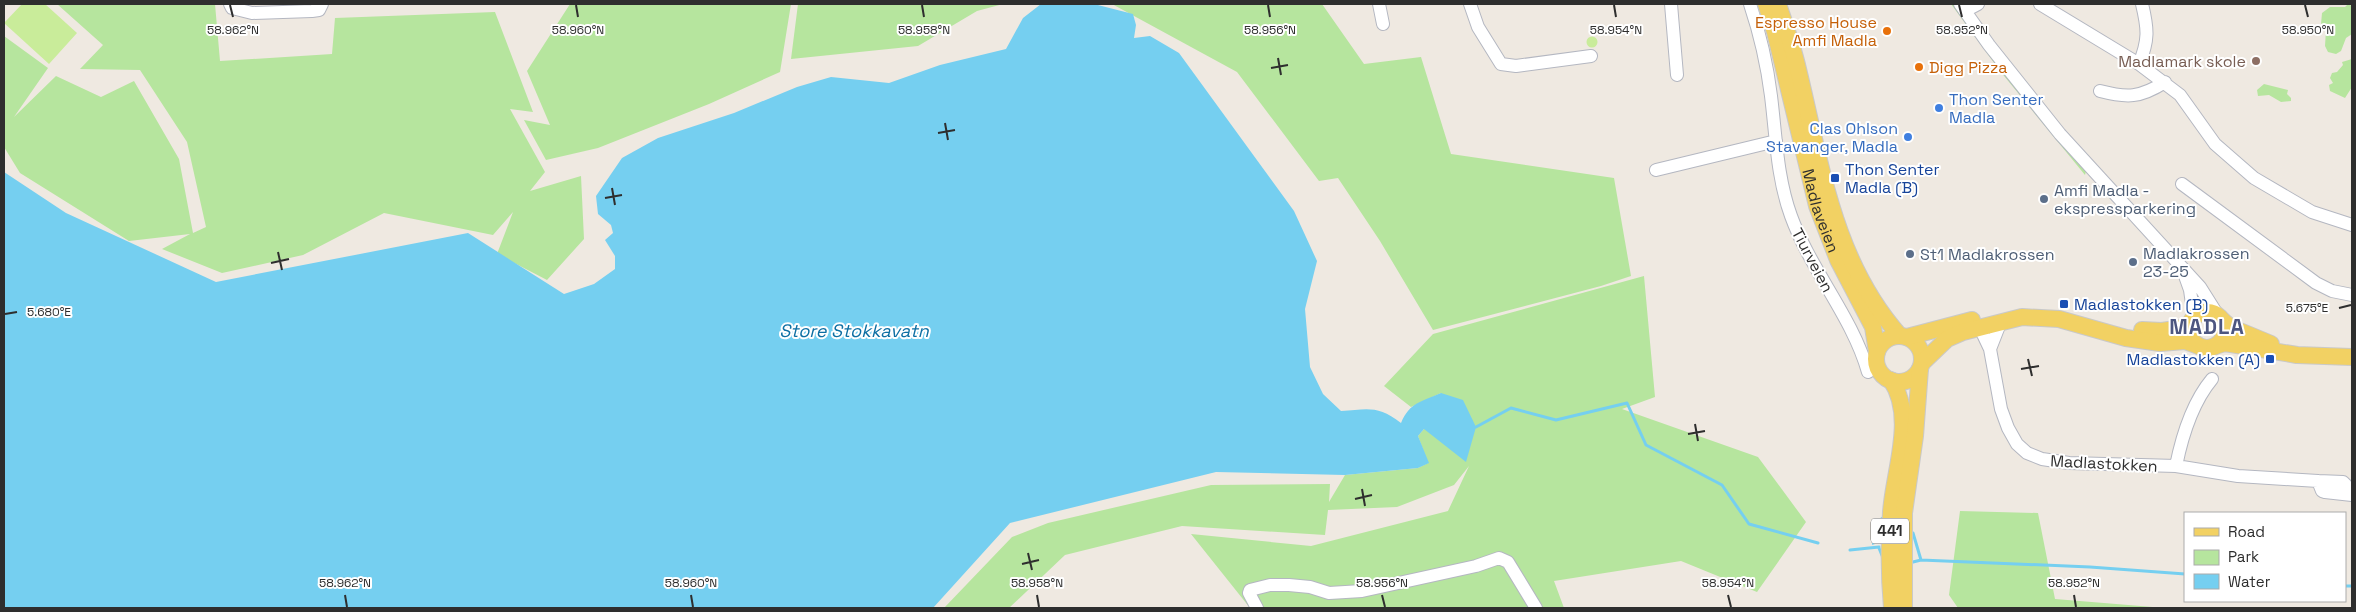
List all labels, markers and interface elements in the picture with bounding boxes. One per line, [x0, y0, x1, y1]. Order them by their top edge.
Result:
place label: Espresso House Amfi Madla [1755, 12, 1877, 51]
text: 58.962°N [207, 22, 259, 38]
text: 58.960°N [552, 22, 604, 38]
text: 58.958°N [898, 22, 950, 38]
text: 58.956°N [1244, 22, 1296, 38]
text: 58.954°N [1590, 22, 1642, 38]
text: 58.952°N [1936, 22, 1988, 38]
text: 58.950°N [2282, 22, 2334, 38]
marker: Espresso House Amfi Madla [1881, 25, 1893, 37]
place label: Madlamark skole [2118, 51, 2246, 72]
marker: Madlamark skole [2250, 55, 2262, 67]
place label: Digg Pizza [1929, 57, 2008, 78]
marker: Digg Pizza [1913, 61, 1925, 73]
place label: Thon Senter Madla [1949, 89, 2043, 128]
marker: Thon Senter Madla [1933, 102, 1945, 114]
place label: Clas Ohlson Stavanger, Madla [1766, 118, 1898, 157]
marker: Clas Ohlson Stavanger, Madla [1902, 131, 1914, 143]
place label: Thon Senter Madla (B) [1845, 159, 1939, 198]
street label: Madlaveien [1797, 167, 1844, 256]
marker: Thon Senter Madla (B) [1829, 172, 1841, 184]
place label: Amfi Madla - ekspressparkering [2054, 180, 2196, 219]
marker: Amfi Madla - ekspressparkering [2038, 193, 2050, 205]
street label: Tiurveien [1787, 224, 1838, 296]
place label: Madlakrossen 23-25 [2143, 243, 2250, 282]
place label: St1 Madlakrossen [1920, 244, 2055, 265]
marker: St1 Madlakrossen [1904, 248, 1916, 260]
marker: Madlakrossen 23-25 [2127, 256, 2139, 268]
place label: Madlastokken (B) [2074, 294, 2208, 315]
marker: Madlastokken (B) [2058, 298, 2070, 310]
text: 5.675°E [2286, 300, 2329, 316]
text: 5.680°E [27, 304, 71, 320]
district label: MADLA [2169, 313, 2245, 340]
water label: Store Stokkavatn [779, 319, 930, 342]
place label: Madlastokken (A) [2127, 349, 2260, 370]
marker: Madlastokken (A) [2264, 353, 2276, 365]
street label: Madlastokken [2050, 450, 2158, 477]
legend [2184, 512, 2346, 602]
road number: 441 [1871, 518, 1909, 544]
text: Road [2228, 522, 2265, 541]
text: Park [2228, 547, 2259, 566]
text: Water [2228, 572, 2271, 591]
text: 58.962°N [319, 575, 371, 591]
text: 58.960°N [665, 575, 717, 591]
text: 58.958°N [1011, 575, 1063, 591]
text: 58.956°N [1356, 575, 1408, 591]
text: 58.954°N [1702, 575, 1754, 591]
text: 58.952°N [2048, 575, 2100, 591]

